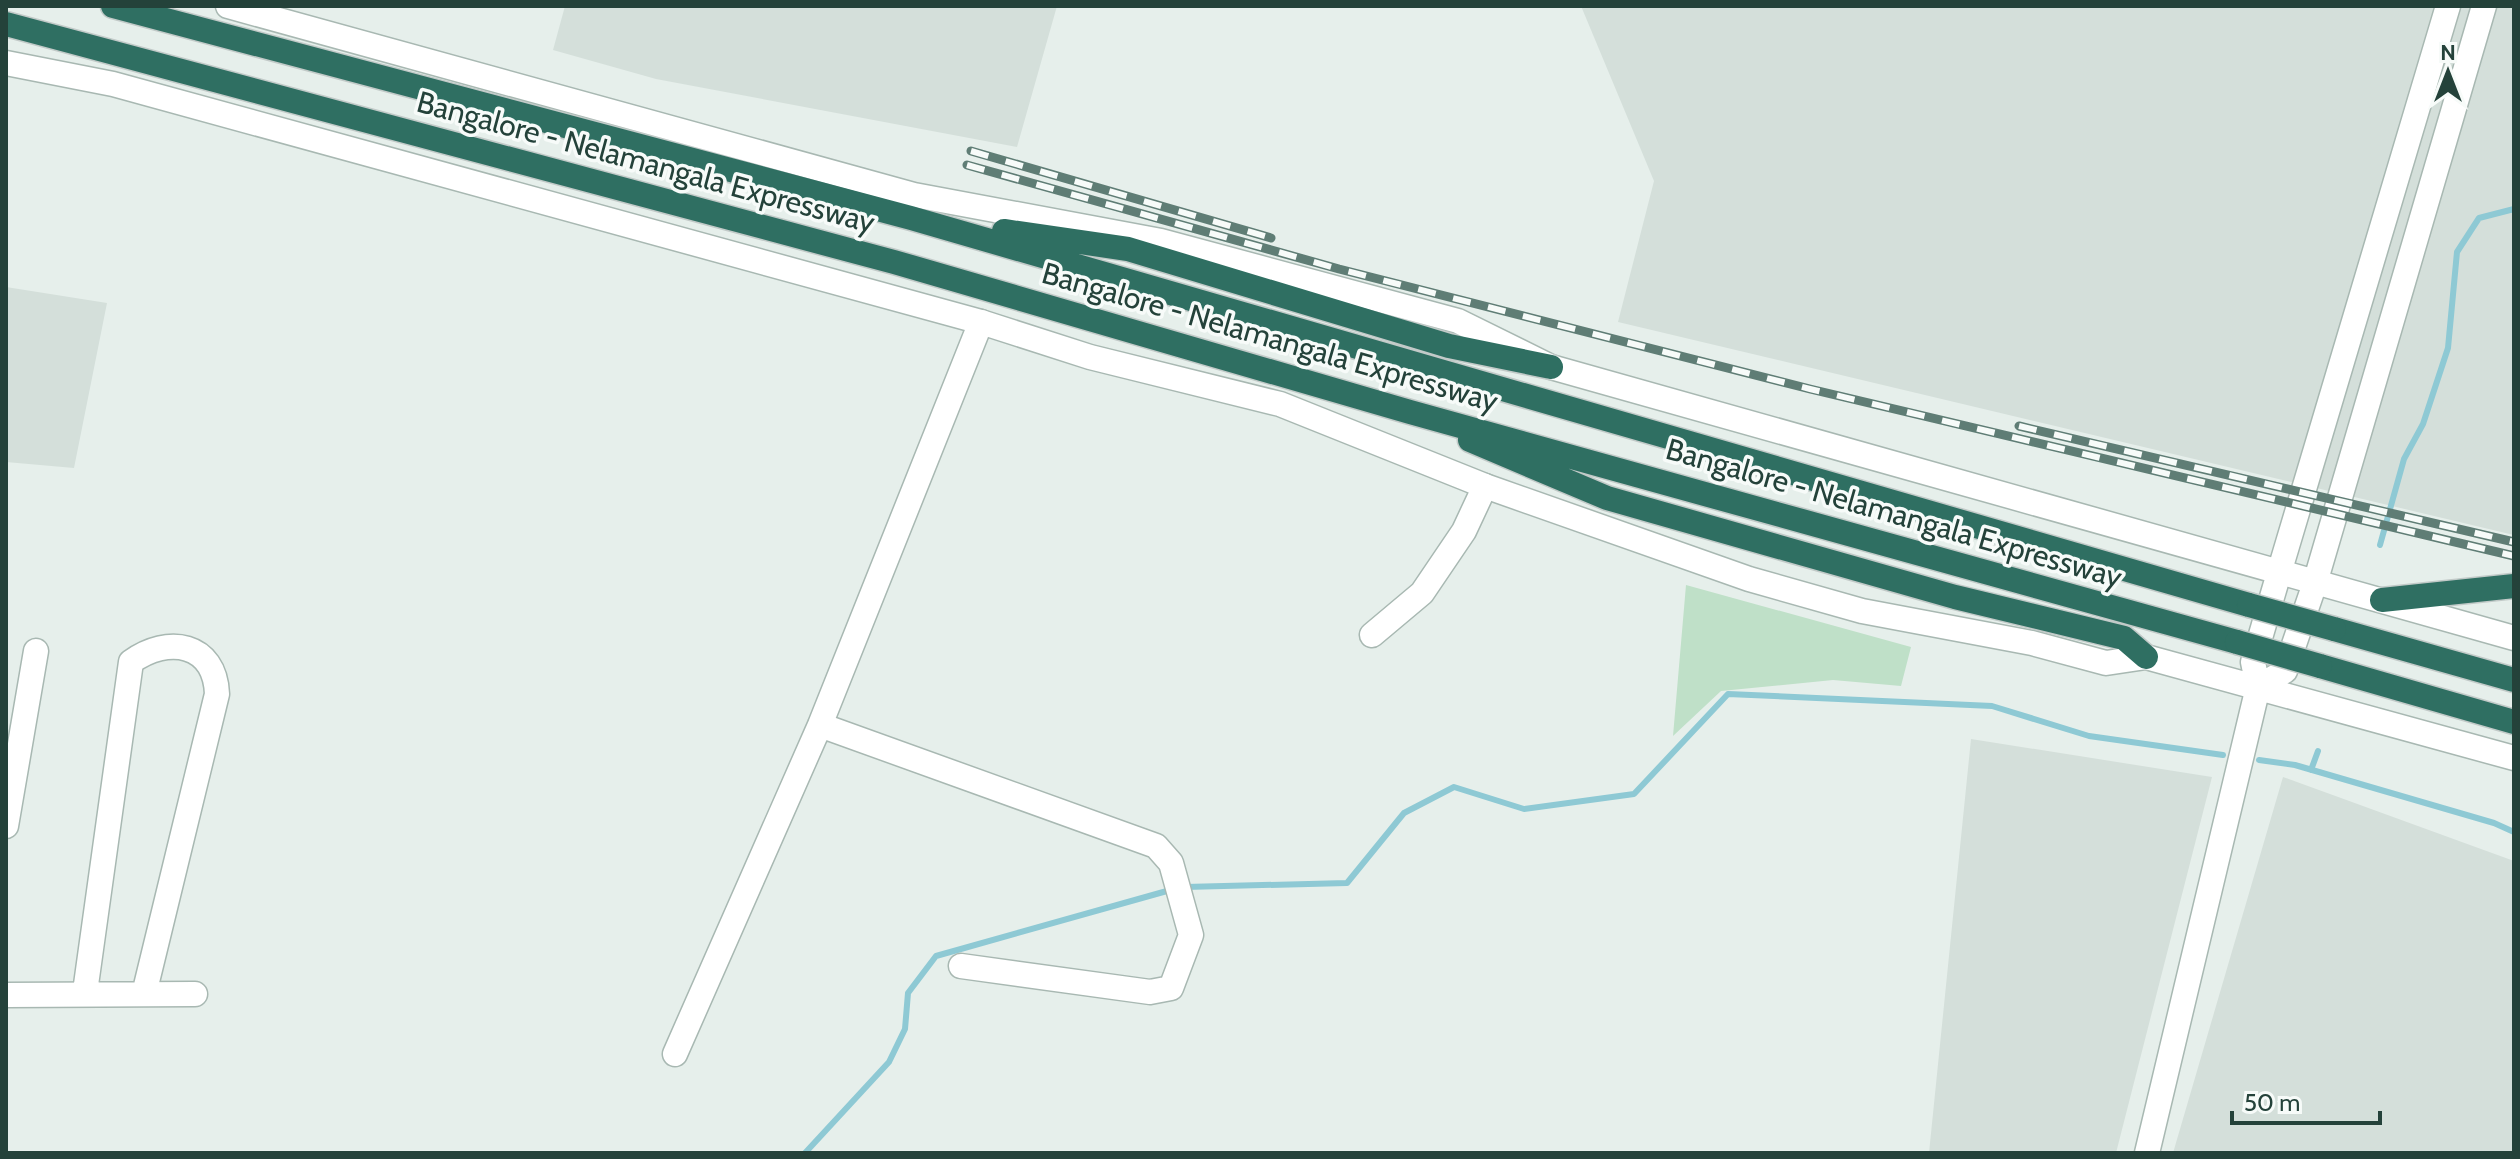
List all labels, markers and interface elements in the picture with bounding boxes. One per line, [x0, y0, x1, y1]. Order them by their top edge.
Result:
north arrow [2408, 32, 2488, 112]
text: N [2440, 39, 2456, 66]
street label: Bangalore - Nelamangala Expressway [413, 83, 879, 241]
street label: Bangalore - Nelamangala Expressway [1038, 254, 1502, 420]
street label: Bangalore - Nelamangala Expressway [1662, 430, 2126, 596]
scale bar [2232, 1075, 2380, 1125]
text: 50 m [2244, 1088, 2300, 1117]

